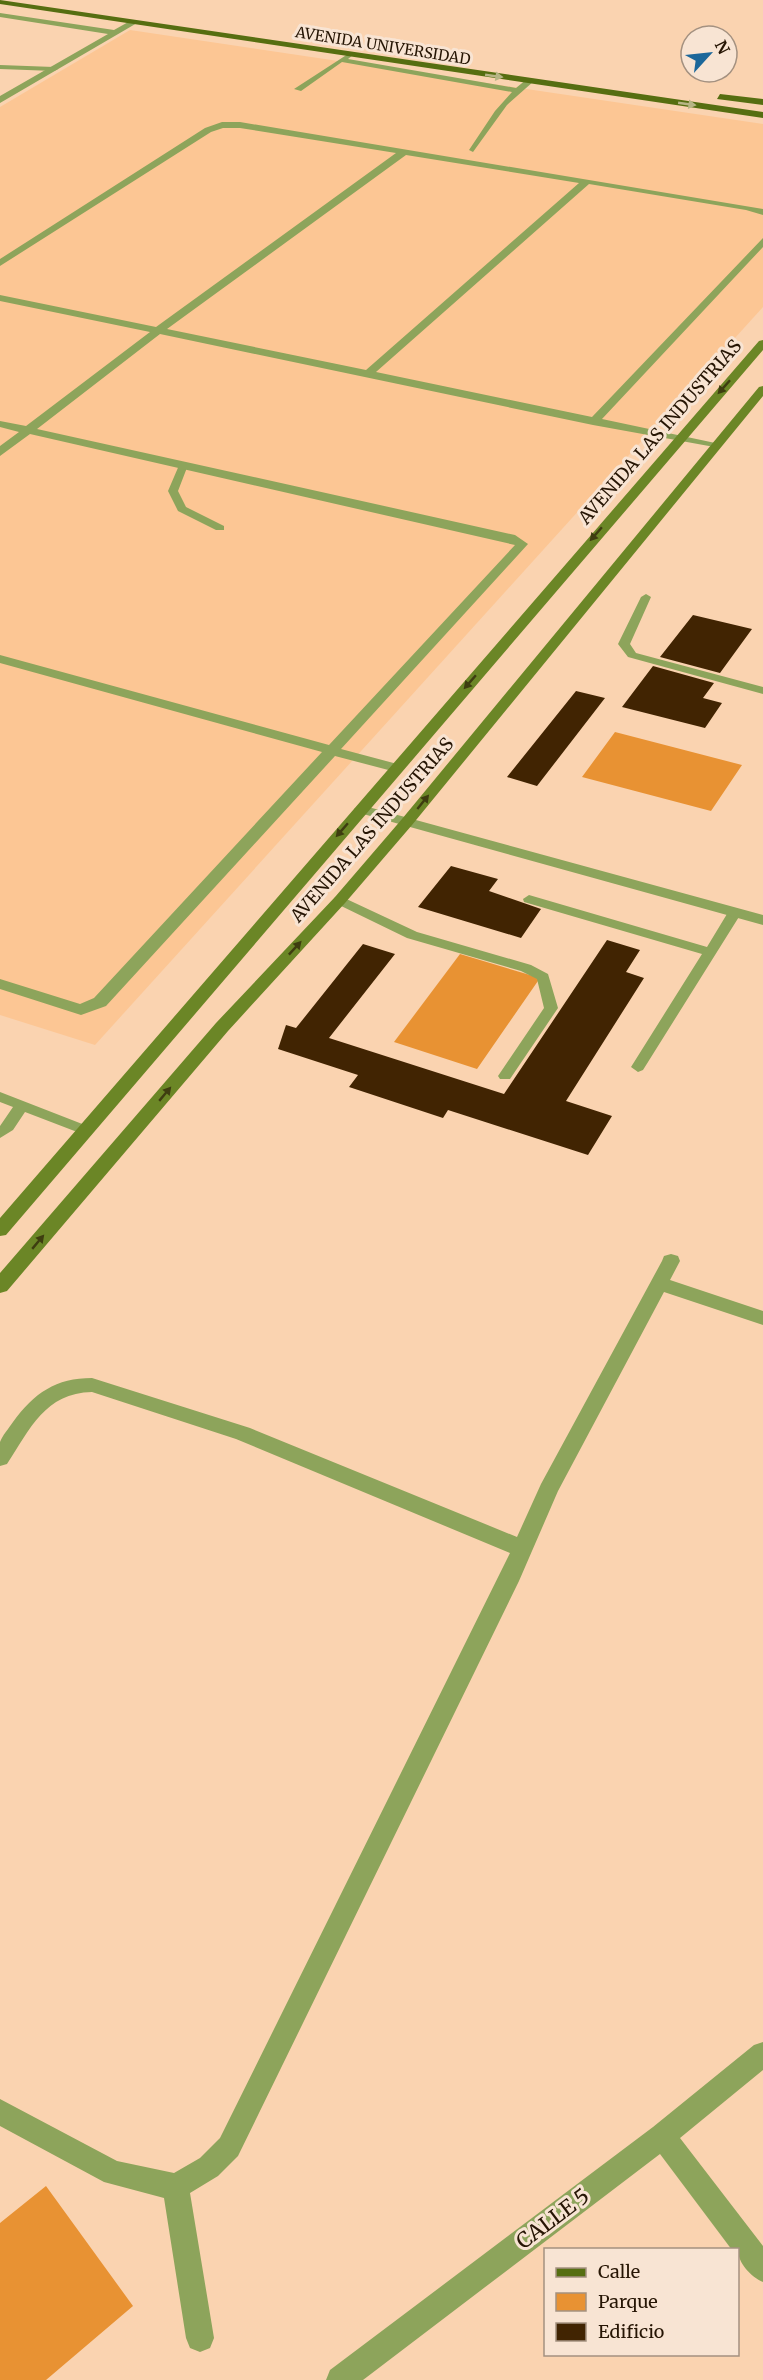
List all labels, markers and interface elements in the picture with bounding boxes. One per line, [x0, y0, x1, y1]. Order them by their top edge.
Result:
street label: AVENIDA UNIVERSIDAD [293, 22, 472, 69]
north arrow [679, 24, 739, 84]
text: N [711, 37, 734, 58]
one-way arrow [485, 72, 504, 81]
one-way arrow [678, 100, 697, 109]
street label: AVENIDA LAS INDUSTRIAS [572, 334, 746, 530]
one-way arrow [718, 379, 731, 394]
one-way arrow [590, 526, 603, 542]
one-way arrow [463, 674, 476, 690]
street label: AVENIDA LAS INDUSTRIAS [284, 732, 458, 928]
one-way arrow [417, 794, 430, 810]
one-way arrow [336, 822, 349, 838]
one-way arrow [287, 942, 301, 956]
one-way arrow [158, 1086, 171, 1102]
one-way arrow [31, 1235, 44, 1250]
street label: CALLE 5 [511, 2182, 595, 2255]
legend [544, 2248, 739, 2356]
text: Calle [598, 2260, 640, 2283]
text: Parque [598, 2290, 658, 2313]
text: Edificio [598, 2320, 664, 2343]

